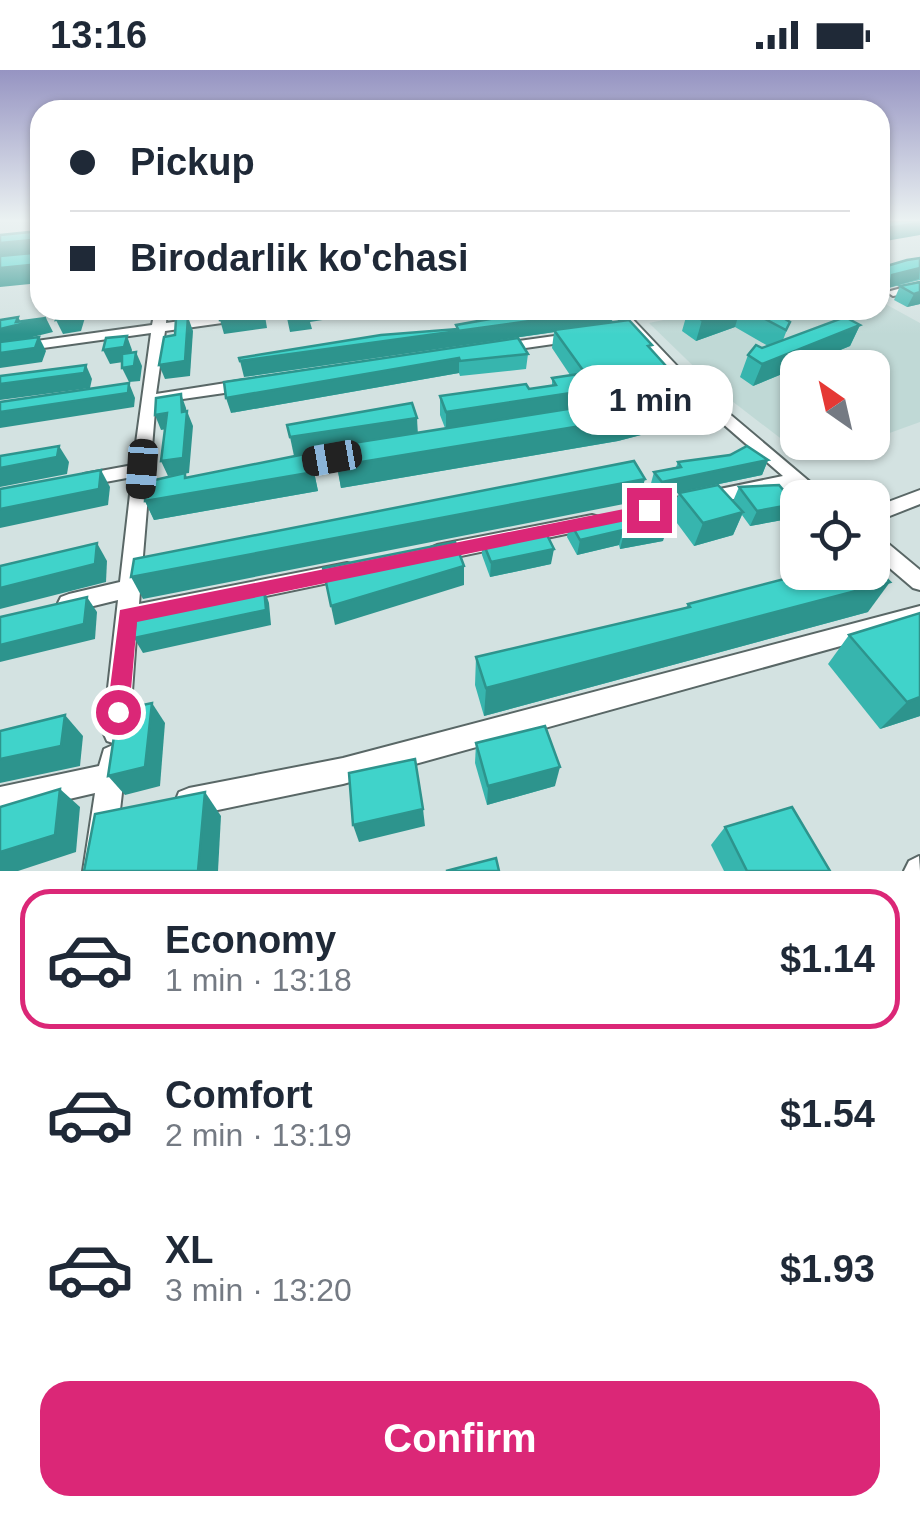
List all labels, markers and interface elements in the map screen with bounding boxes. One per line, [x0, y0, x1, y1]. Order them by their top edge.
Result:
text: 13:16 [50, 14, 147, 56]
text: Pickup [130, 141, 255, 183]
text: Birodarlik ko'chasi [130, 237, 469, 279]
north arrow [780, 350, 890, 460]
map controls [780, 350, 890, 590]
callout: 1 min [566, 365, 732, 435]
text: 1 min [609, 382, 692, 418]
car [125, 438, 159, 500]
car [300, 438, 364, 478]
button: locate [780, 480, 890, 590]
route end [627, 488, 672, 533]
route start [96, 690, 141, 735]
icon: car [45, 914, 135, 1004]
text: Economy [165, 919, 336, 961]
text: $1.14 [780, 938, 875, 980]
text: 1 min · 13:18 [165, 962, 352, 998]
icon: car [45, 1069, 135, 1159]
text: Comfort [165, 1074, 313, 1116]
text: $1.54 [780, 1093, 875, 1135]
text: 2 min · 13:19 [165, 1117, 352, 1153]
icon: car [45, 1224, 135, 1314]
text: XL [165, 1229, 214, 1271]
text: $1.93 [780, 1248, 875, 1290]
text: 3 min · 13:20 [165, 1272, 352, 1308]
button: Confirm [40, 1381, 880, 1496]

